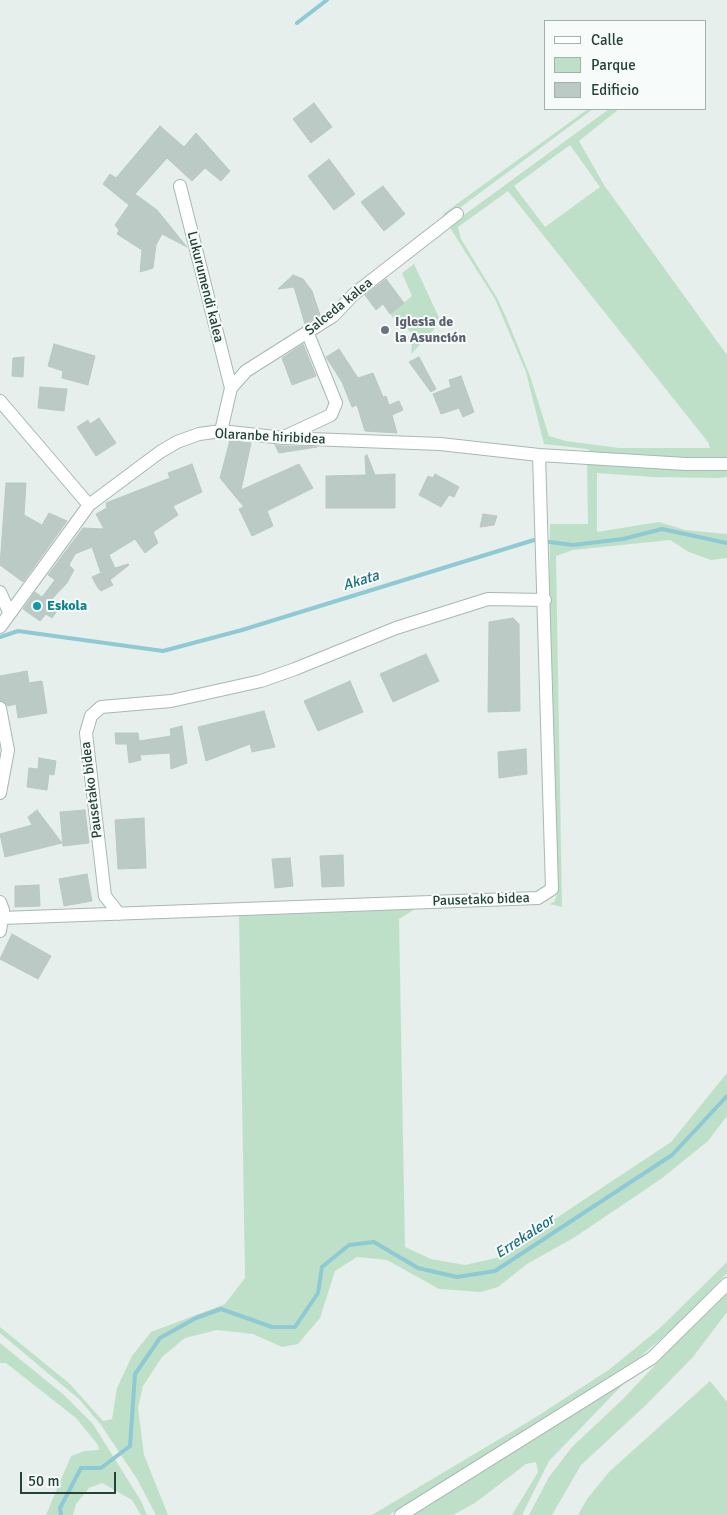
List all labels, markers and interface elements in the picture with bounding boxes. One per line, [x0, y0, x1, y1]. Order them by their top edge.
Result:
legend [544, 20, 707, 110]
text: Calle [591, 31, 624, 49]
text: Parque [591, 56, 636, 74]
text: Edificio [591, 81, 639, 99]
street label: Lukurumendi kalea [183, 230, 227, 344]
street label: Salceda kalea [302, 275, 376, 339]
place label: Iglesia de la Asunción [395, 314, 466, 347]
marker: Iglesia de la Asunción [379, 324, 391, 336]
street label: Olaranbe hiribidea [214, 426, 326, 448]
water label: Akata [341, 567, 381, 595]
place label: Eskola [47, 598, 87, 614]
marker: Eskola [31, 600, 43, 612]
street label: Pausetako bidea [78, 741, 106, 839]
street label: Pausetako bidea [432, 890, 530, 910]
water label: Errekaleor [492, 1211, 558, 1263]
scale bar [22, 1462, 119, 1494]
text: 50 m [28, 1472, 59, 1490]

